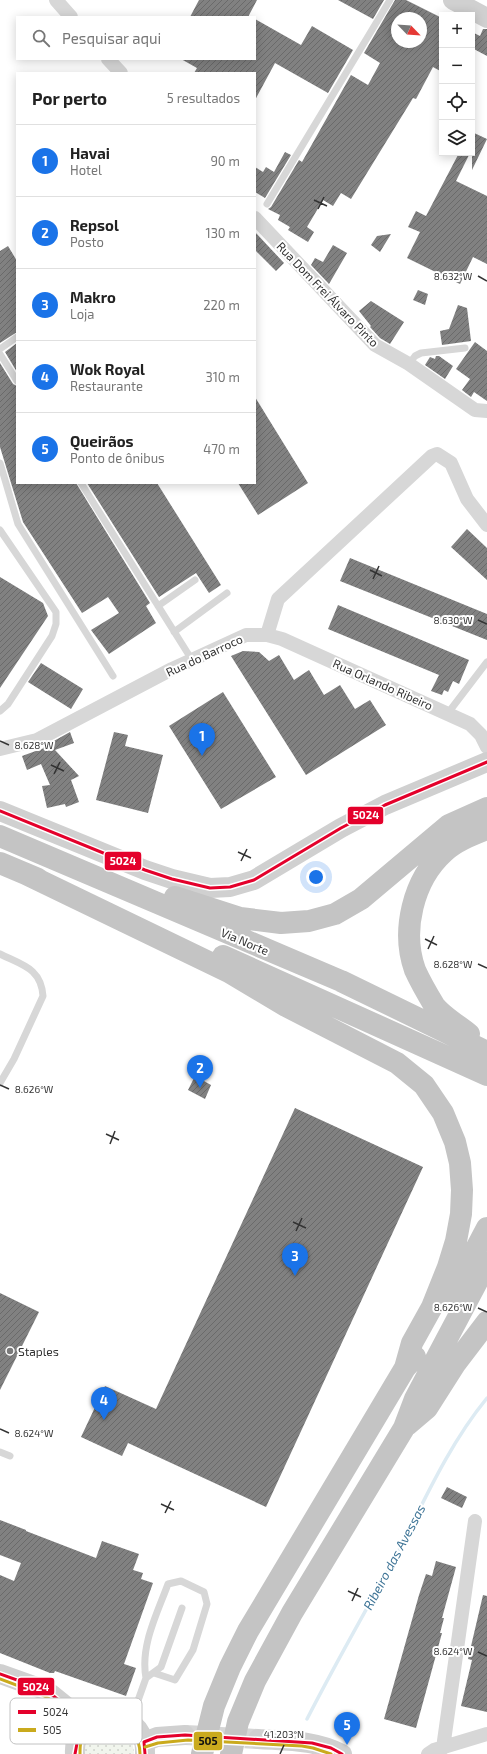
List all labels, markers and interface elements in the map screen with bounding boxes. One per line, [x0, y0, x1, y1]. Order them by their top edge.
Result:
north arrow [391, 12, 427, 48]
map controls [439, 12, 475, 156]
button: + [439, 12, 475, 48]
search box [16, 16, 256, 60]
icon: search [30, 27, 52, 49]
text: Pesquisar aqui [62, 29, 161, 47]
button: − [439, 48, 475, 84]
button: locate [439, 84, 475, 120]
text: Por perto [32, 88, 107, 108]
text: 5 resultados [167, 90, 240, 106]
button: layers [439, 120, 475, 156]
text: Havai [70, 144, 110, 162]
text: 1 [42, 153, 48, 169]
text: 90 m [210, 153, 240, 169]
text: Hotel [70, 162, 102, 178]
text: Repsol [70, 216, 119, 234]
text: 2 [41, 225, 49, 241]
text: 130 m [205, 225, 240, 241]
text: Posto [70, 234, 104, 250]
street label: Rua Dom Frei Álvaro Pinto [274, 239, 382, 350]
text: 8.632°W [434, 270, 473, 282]
text: Makro [70, 288, 116, 306]
text: 3 [41, 297, 49, 313]
text: 220 m [203, 297, 240, 313]
text: Loja [70, 306, 94, 322]
text: Wok Royal [70, 360, 145, 378]
text: 4 [41, 369, 49, 385]
text: 310 m [205, 369, 240, 385]
text: Restaurante [70, 378, 143, 394]
text: Queirãos [70, 432, 134, 450]
text: 5 [41, 441, 49, 457]
text: 470 m [203, 441, 240, 457]
text: Ponto de ônibus [70, 450, 165, 466]
text: 8.630°W [434, 614, 473, 626]
street label: Rua do Barroco [164, 631, 245, 679]
street label: Rua Orlando Ribeiro [331, 656, 435, 712]
pin: 1 [189, 723, 215, 756]
text: 8.628°W [15, 739, 54, 751]
line badge: 5024 [347, 806, 384, 825]
text: 5024 [353, 808, 379, 821]
line badge: 5024 [104, 851, 142, 871]
text: 5024 [110, 854, 136, 867]
your location [306, 867, 326, 887]
street label: Via Norte [219, 925, 271, 957]
text: 8.628°W [434, 958, 473, 970]
pin: 2 [187, 1055, 213, 1088]
text: 8.626°W [15, 1083, 54, 1095]
pin: 3 [282, 1243, 308, 1276]
text: 8.626°W [434, 1301, 473, 1313]
place label: Staples [18, 1344, 59, 1358]
marker: Staples [5, 1346, 15, 1356]
pin: 4 [91, 1387, 117, 1420]
text: 8.624°W [15, 1427, 54, 1439]
water label: Ribeiro das Avessas [359, 1501, 429, 1612]
text: 8.624°W [434, 1645, 473, 1657]
line badge: 5024 [17, 1677, 55, 1696]
text: 5024 [23, 1680, 49, 1693]
legend [10, 1698, 142, 1744]
text: 5024 [43, 1705, 69, 1718]
pin: 5 [334, 1712, 360, 1745]
text: 505 [43, 1723, 62, 1736]
text: 41.203°N [264, 1728, 304, 1740]
line badge: 505 [193, 1731, 223, 1751]
text: 505 [198, 1734, 218, 1747]

